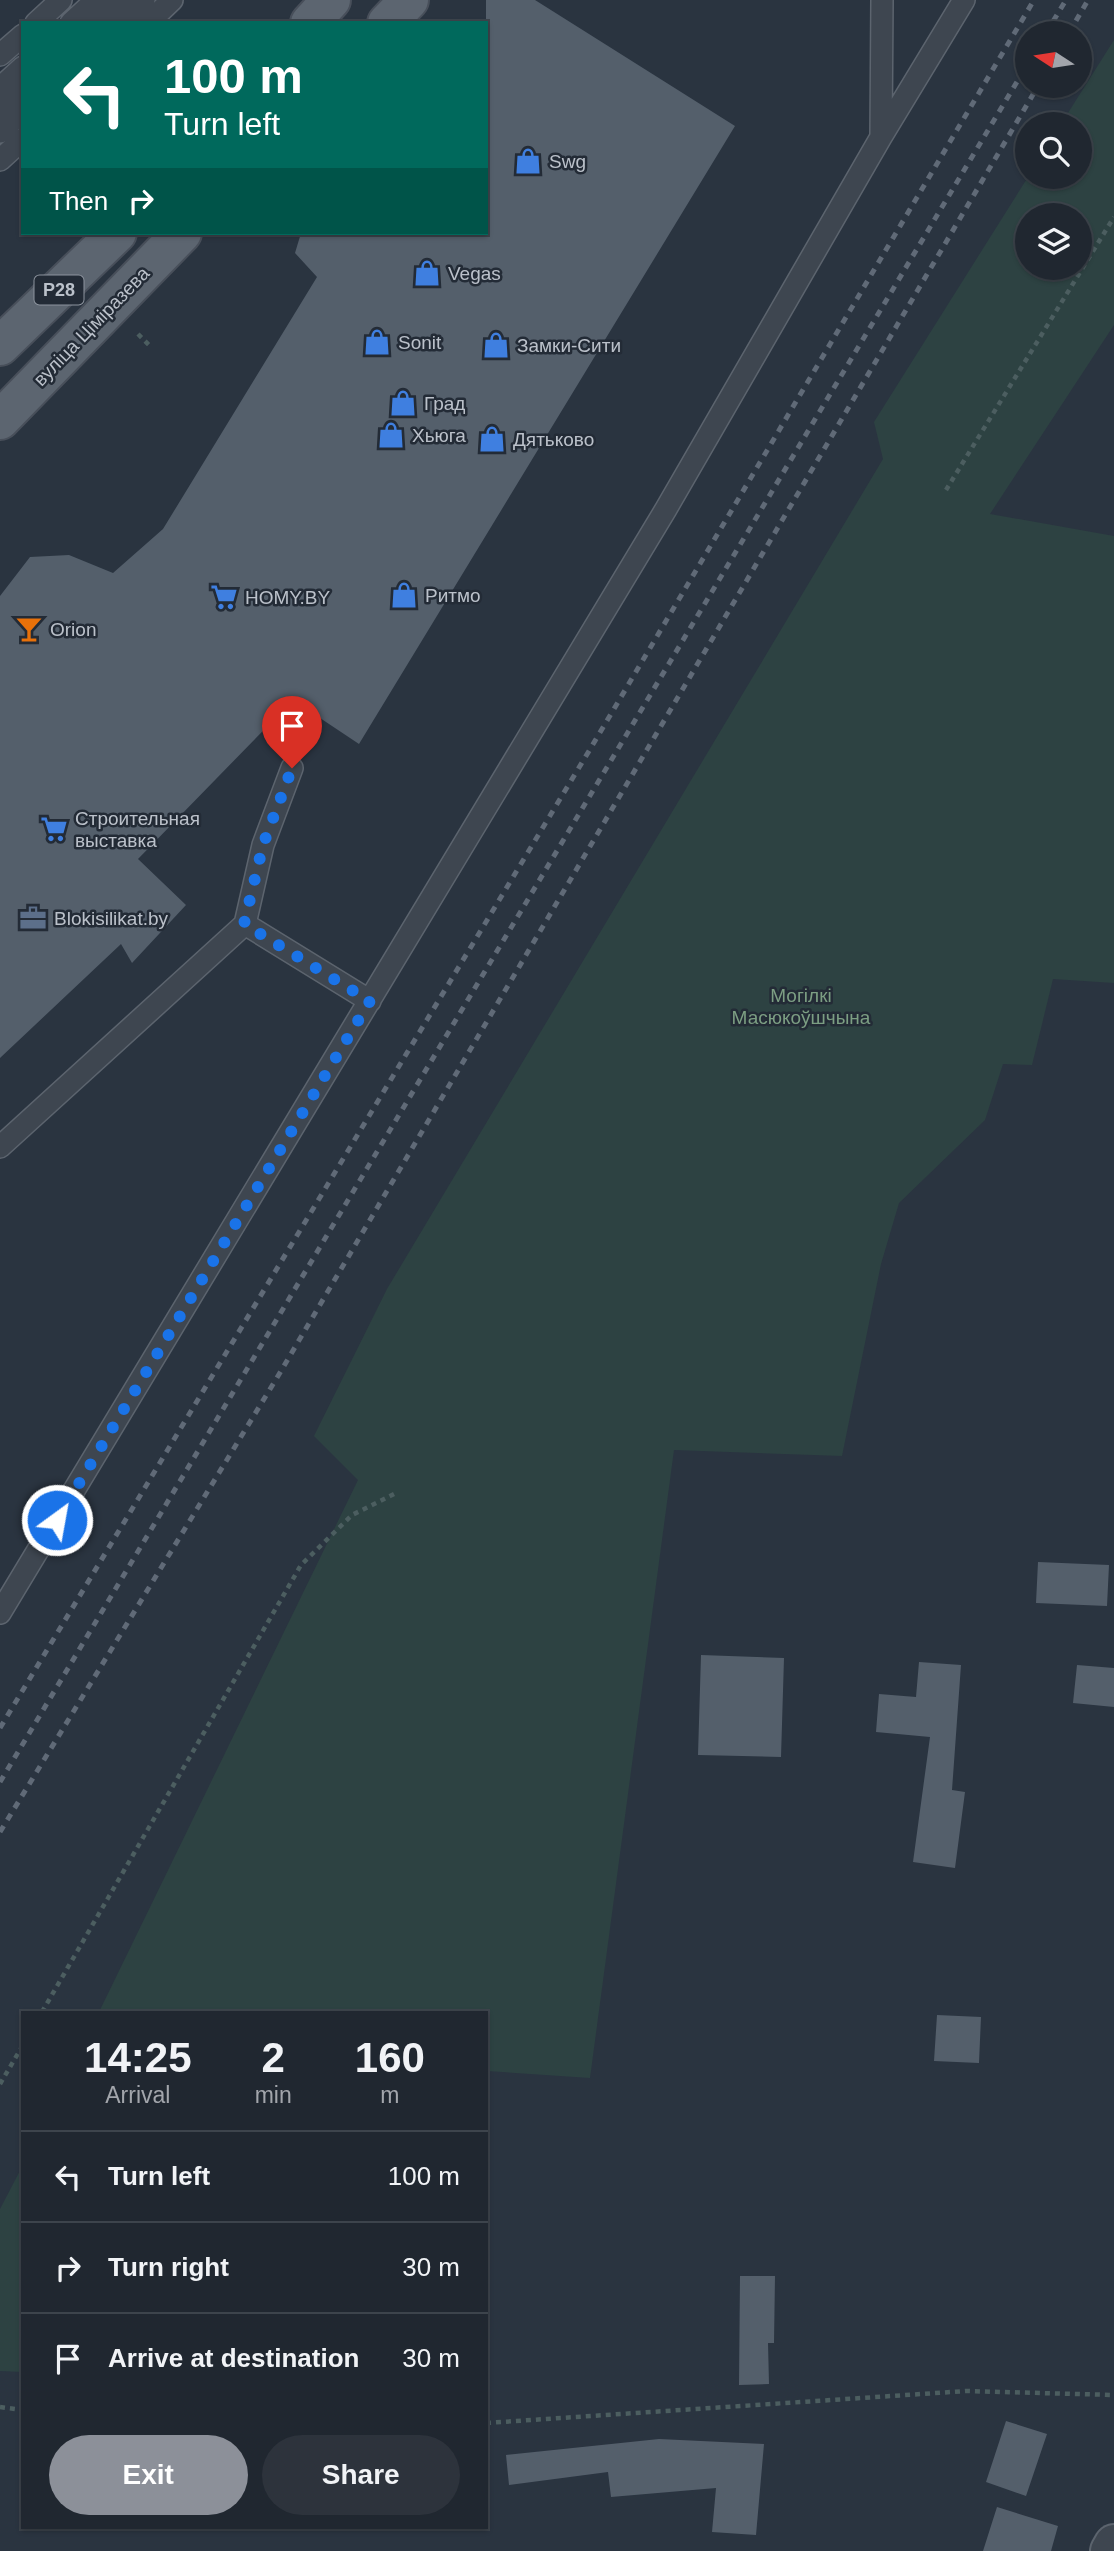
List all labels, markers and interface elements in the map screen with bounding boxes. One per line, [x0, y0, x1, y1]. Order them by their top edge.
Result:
north arrow [1015, 21, 1092, 98]
map controls [1015, 21, 1092, 280]
icon: left [49, 49, 140, 140]
text: 100 m [164, 49, 303, 103]
text: Turn left [164, 106, 280, 142]
button: search [1015, 112, 1092, 189]
shop icon: Swg [513, 146, 543, 176]
place label: Swg [549, 151, 586, 172]
icon: right [122, 182, 160, 220]
text: Then [49, 186, 108, 216]
button: layers [1015, 203, 1092, 280]
shop icon: Vegas [412, 258, 442, 288]
street label: вуліца Ціміразева [29, 262, 154, 390]
place label: Vegas [448, 263, 501, 284]
road number: Р28 [34, 276, 84, 304]
shop icon: Sonit [362, 327, 392, 357]
shop icon: Замки-Сити [481, 330, 511, 360]
place label: Sonit [398, 332, 442, 353]
place label: Замки-Сити [517, 335, 621, 356]
shop icon: Град [388, 388, 418, 418]
place label: Град [424, 393, 465, 414]
shop icon: Хьюга [376, 420, 406, 450]
shop icon: Дятьково [477, 424, 507, 454]
place label: Хьюга [412, 425, 466, 446]
place label: Дятьково [513, 429, 594, 450]
shop icon: Ритмо [389, 580, 419, 610]
supermarket icon: HOMY.BY [209, 582, 239, 612]
place label: Ритмо [425, 585, 481, 606]
place label: HOMY.BY [245, 587, 331, 608]
bar icon: Orion [14, 614, 44, 644]
place label: Orion [50, 619, 96, 640]
pin [262, 696, 322, 768]
icon: arrive [273, 707, 311, 745]
place label: Строительная выставка [75, 808, 200, 851]
supermarket icon: Строительная выставка [39, 814, 69, 844]
office icon: Blokisilikat.by [18, 903, 48, 933]
place label: Blokisilikat.by [54, 908, 169, 929]
park label: Могілкі Масюкоўшчына [732, 985, 871, 1028]
position arrow [20, 1483, 94, 1557]
text: 14:25 [84, 2034, 192, 2081]
text: 2 [261, 2034, 285, 2081]
text: 160 [355, 2034, 425, 2081]
text: Arrival [105, 2082, 170, 2108]
text: min [255, 2082, 292, 2108]
text: m [380, 2082, 399, 2108]
icon: left [49, 2158, 87, 2196]
text: Turn left [108, 2161, 210, 2191]
text: 100 m [388, 2161, 460, 2191]
icon: right [49, 2249, 87, 2287]
text: Turn right [108, 2252, 229, 2282]
text: 30 m [402, 2252, 460, 2282]
icon: arrive [49, 2340, 87, 2378]
text: Arrive at destination [108, 2343, 359, 2373]
text: 30 m [402, 2343, 460, 2373]
button: Exit [49, 2435, 248, 2515]
button: Share [262, 2435, 460, 2515]

